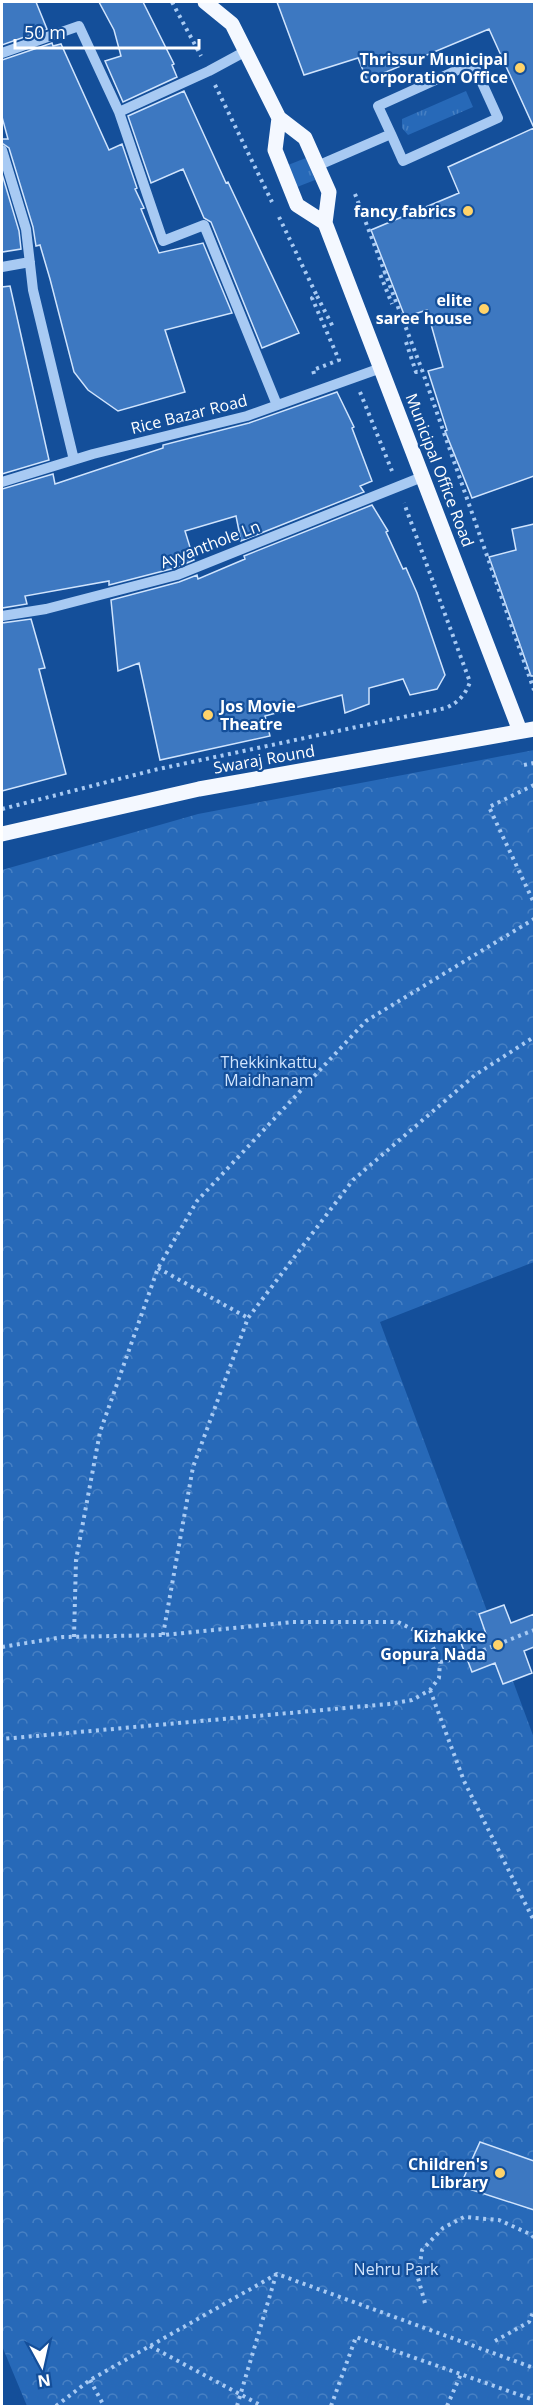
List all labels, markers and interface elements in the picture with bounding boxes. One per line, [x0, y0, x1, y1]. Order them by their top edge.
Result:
scale bar [15, 12, 200, 50]
text: 50 m [24, 20, 66, 44]
place label: Thrissur Municipal Corporation Office [359, 48, 508, 88]
marker: Thrissur Municipal Corporation Office [513, 61, 527, 75]
place label: fancy fabrics [354, 200, 456, 222]
marker: fancy fabrics [461, 204, 475, 218]
place label: elite saree house [376, 289, 472, 329]
marker: elite saree house [477, 302, 491, 316]
street label: Rice Bazar Road [129, 389, 249, 439]
street label: Municipal Office Road [401, 390, 479, 550]
street label: Ayyanthole Ln [157, 515, 263, 573]
place label: Jos Movie Theatre [218, 695, 296, 735]
marker: Jos Movie Theatre [201, 708, 215, 722]
street label: Swaraj Round [212, 739, 316, 779]
park label: Thekkinkattu Maidhanam [221, 1051, 317, 1091]
place label: Kizhakke Gopura Nada [380, 1625, 486, 1665]
marker: Kizhakke Gopura Nada [491, 1638, 505, 1652]
place label: Children's Library [408, 2153, 489, 2193]
marker: Children's Library [493, 2166, 507, 2180]
park label: Nehru Park [354, 2258, 439, 2280]
north arrow [12, 2336, 72, 2396]
text: N [36, 2369, 52, 2393]

